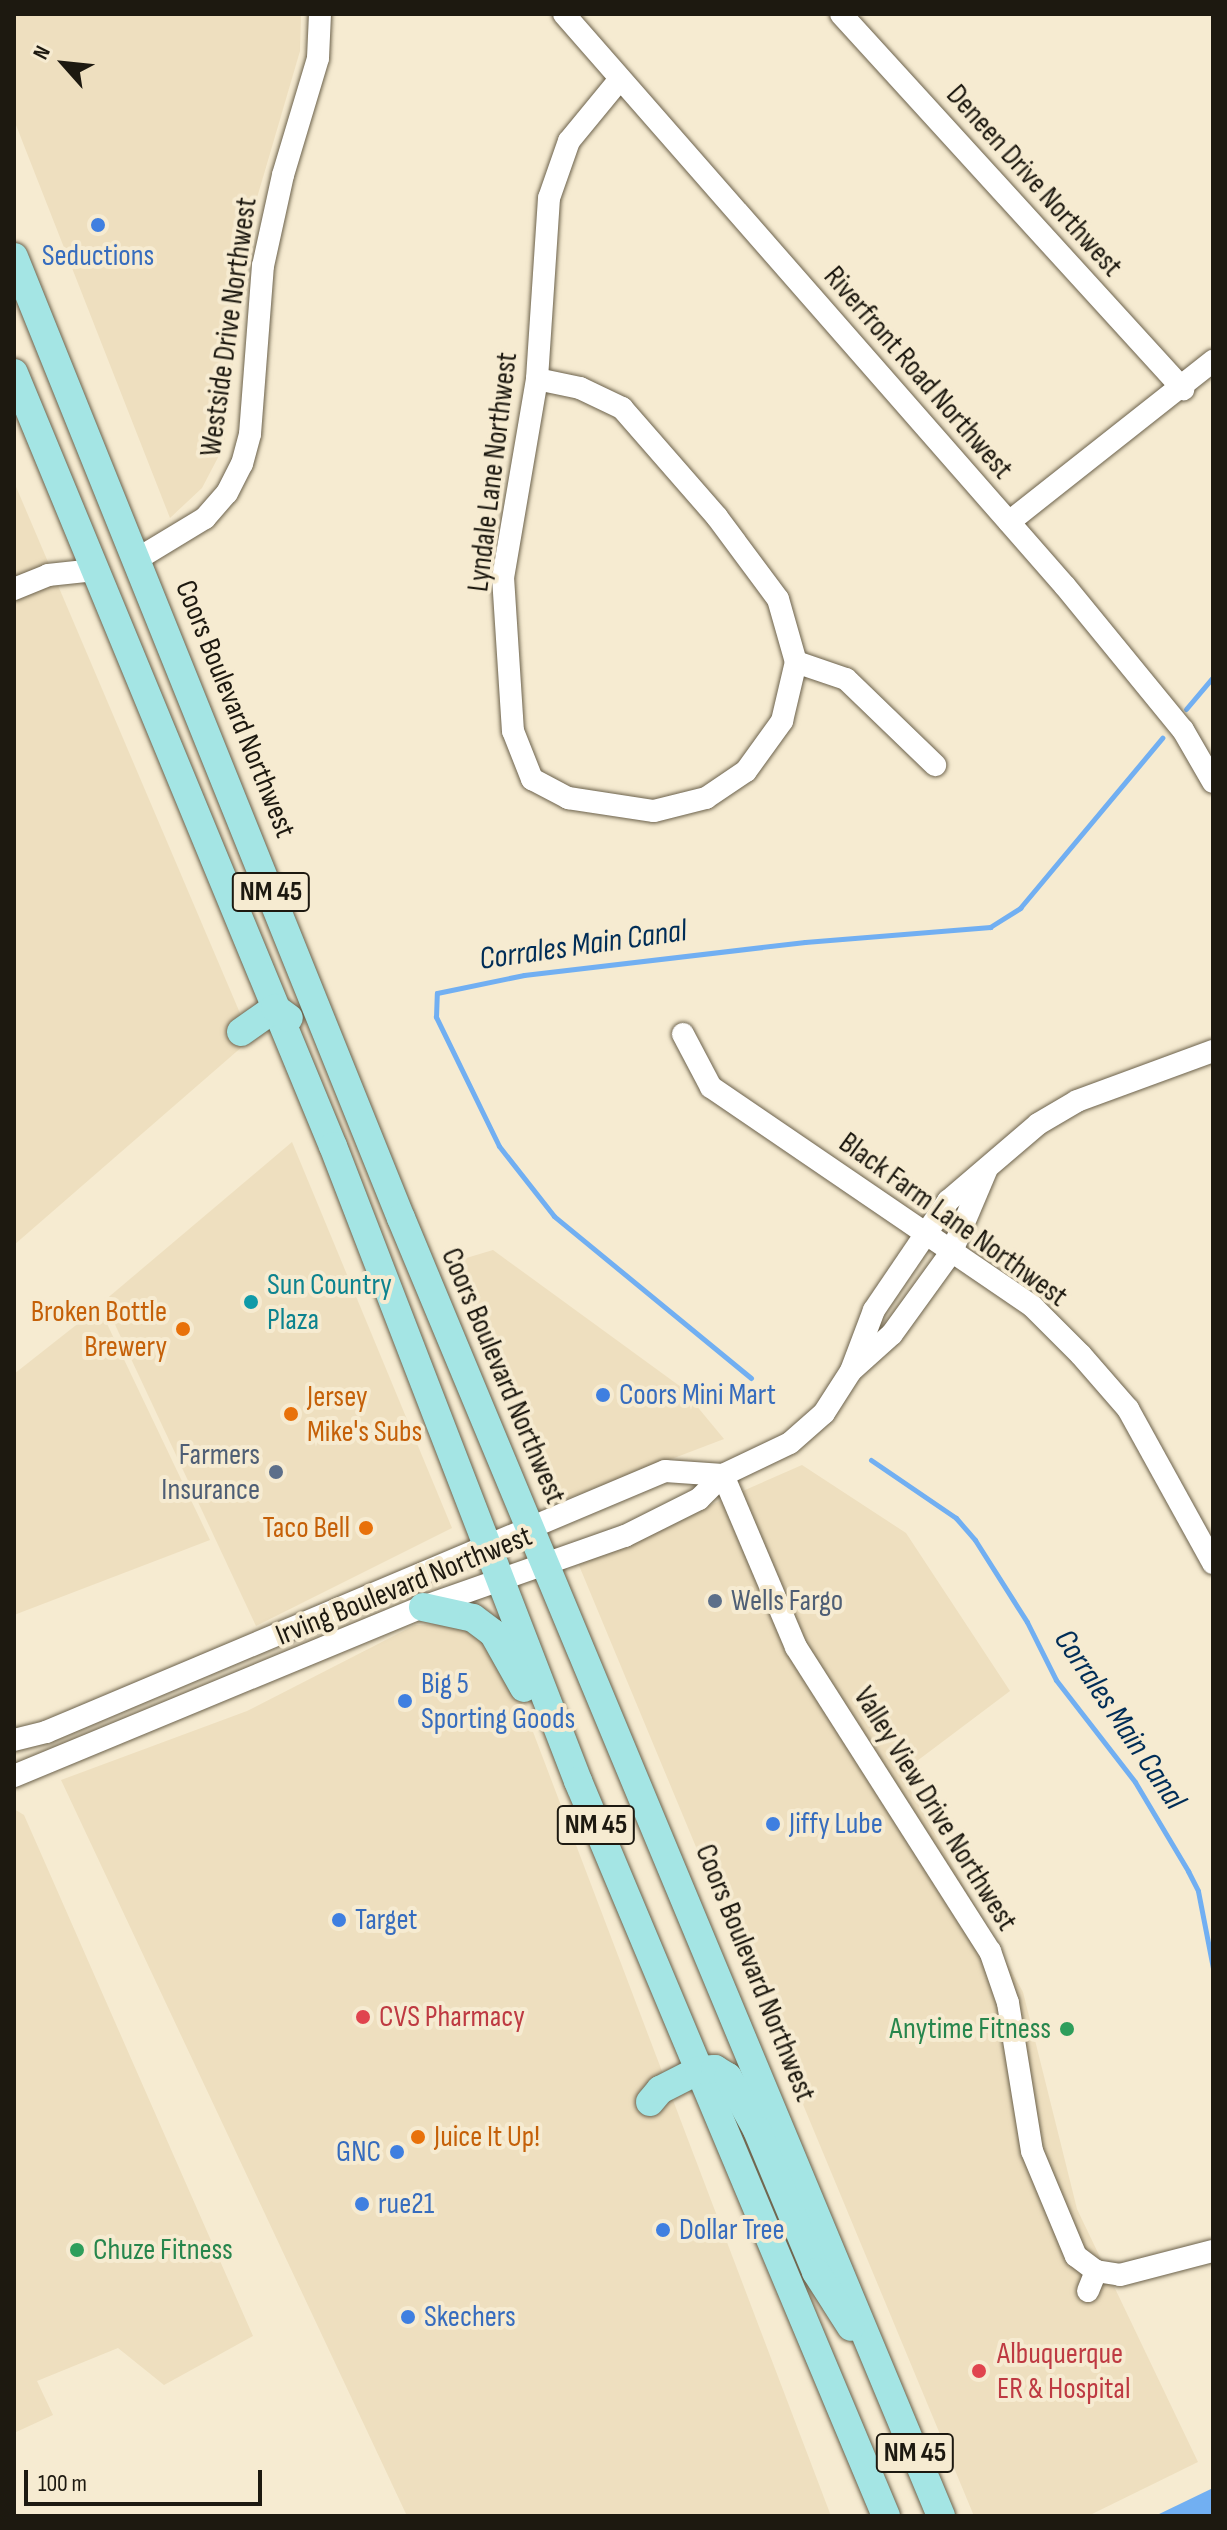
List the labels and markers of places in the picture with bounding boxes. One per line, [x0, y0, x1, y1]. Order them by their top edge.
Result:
marker: Seductions [89, 216, 107, 234]
place label: Seductions [42, 238, 154, 274]
place label: Sun Country Plaza [267, 1267, 392, 1338]
marker: Sun Country Plaza [242, 1293, 260, 1311]
place label: Broken Bottle Brewery [31, 1294, 167, 1364]
marker: Broken Bottle Brewery [174, 1320, 192, 1338]
place label: Coors Mini Mart [619, 1377, 776, 1413]
place label: Jersey Mike's Subs [307, 1379, 422, 1450]
marker: Coors Mini Mart [594, 1386, 612, 1404]
marker: Jersey Mike's Subs [282, 1405, 300, 1423]
place label: Farmers Insurance [161, 1437, 260, 1508]
marker: Farmers Insurance [267, 1463, 285, 1481]
place label: Taco Bell [263, 1510, 350, 1546]
marker: Taco Bell [357, 1519, 375, 1537]
place label: Wells Fargo [731, 1583, 843, 1619]
marker: Wells Fargo [706, 1592, 724, 1610]
place label: Big 5 Sporting Goods [421, 1666, 575, 1736]
marker: Big 5 Sporting Goods [396, 1692, 414, 1710]
place label: Jiffy Lube [789, 1806, 883, 1842]
marker: Jiffy Lube [764, 1815, 782, 1833]
place label: Target [355, 1902, 418, 1938]
marker: Target [330, 1911, 348, 1929]
place label: CVS Pharmacy [379, 1999, 525, 2035]
marker: CVS Pharmacy [354, 2008, 372, 2026]
place label: Anytime Fitness [890, 2011, 1051, 2047]
marker: Anytime Fitness [1058, 2020, 1076, 2038]
place label: Juice It Up! [434, 2119, 540, 2155]
marker: Juice It Up! [409, 2128, 427, 2146]
place label: GNC [336, 2134, 381, 2170]
marker: GNC [388, 2143, 406, 2161]
place label: rue21 [378, 2186, 434, 2222]
marker: rue21 [353, 2195, 371, 2213]
place label: Dollar Tree [679, 2212, 785, 2248]
marker: Dollar Tree [654, 2221, 672, 2239]
place label: Chuze Fitness [93, 2232, 233, 2268]
marker: Chuze Fitness [68, 2241, 86, 2259]
place label: Skechers [424, 2299, 516, 2335]
marker: Skechers [399, 2308, 417, 2326]
place label: Albuquerque ER & Hospital [997, 2336, 1130, 2406]
marker: Albuquerque ER & Hospital [968, 2360, 990, 2382]

